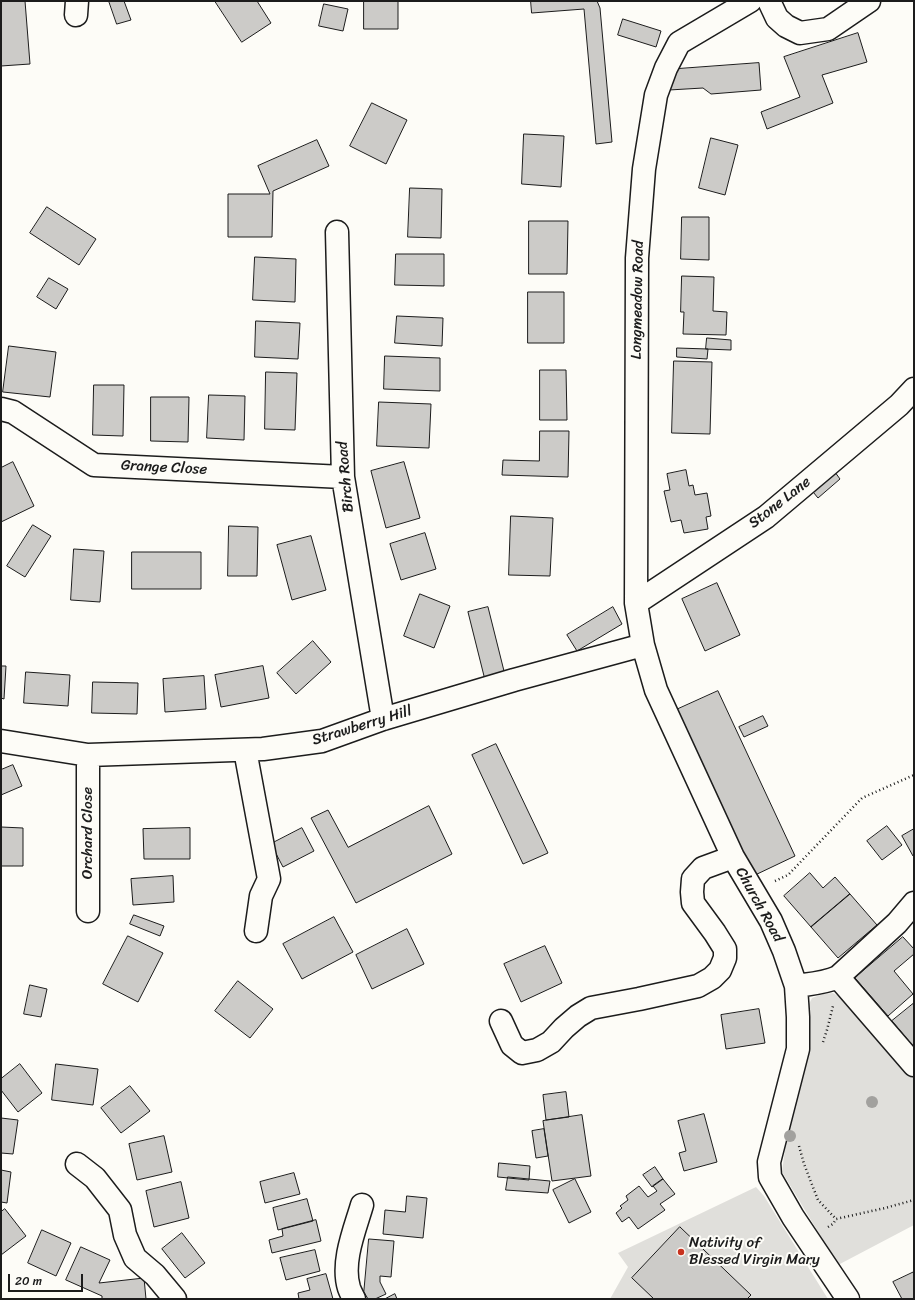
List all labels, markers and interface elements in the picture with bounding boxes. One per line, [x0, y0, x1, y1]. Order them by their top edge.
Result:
street label: Longmeadow Road [628, 240, 648, 360]
street label: Birch Road [334, 441, 358, 513]
street label: Grange Close [121, 457, 207, 479]
street label: Stone Lane [745, 473, 815, 533]
street label: Strawberry Hill [310, 702, 414, 750]
street label: Orchard Close [79, 787, 97, 879]
street label: Church Road [731, 864, 787, 946]
place label: Nativity of Blessed Virgin Mary [689, 1234, 820, 1269]
marker: Nativity of Blessed Virgin Mary [676, 1247, 686, 1257]
scale bar [10, 1266, 85, 1292]
text: 20 m [15, 1270, 42, 1292]

